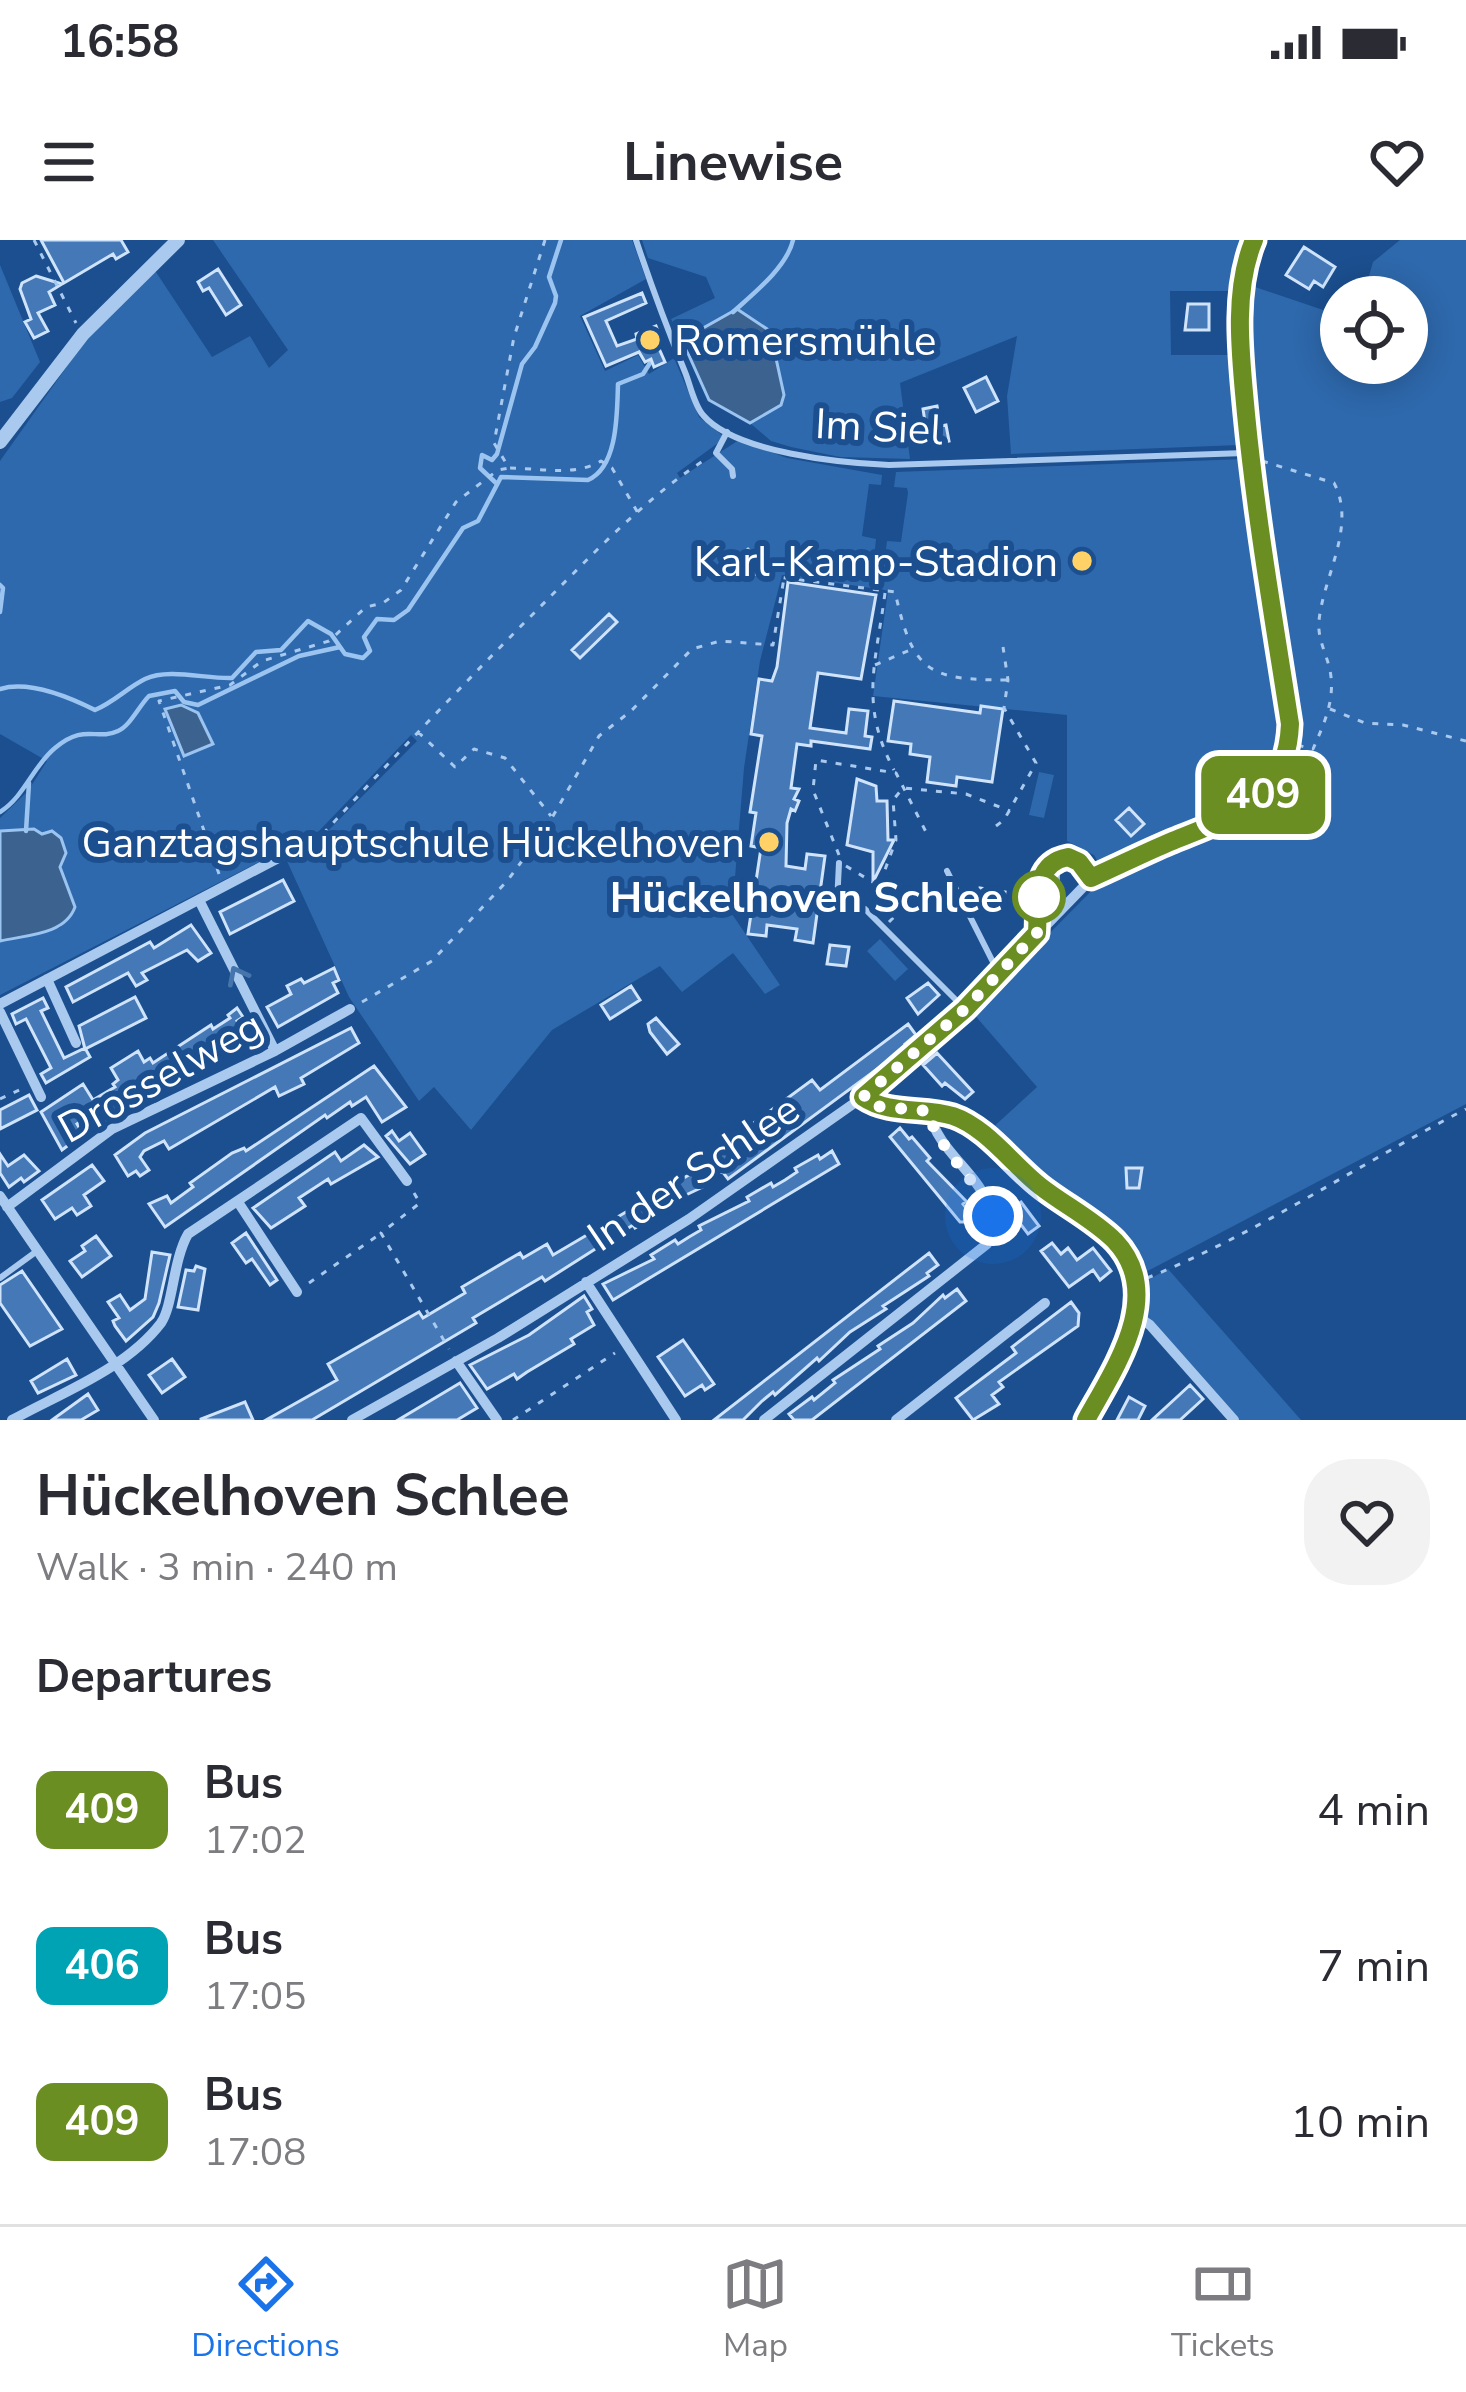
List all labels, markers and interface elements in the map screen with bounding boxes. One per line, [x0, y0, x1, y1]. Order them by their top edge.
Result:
text: 16:58 [60, 12, 179, 73]
text: Linewise [623, 125, 843, 199]
icon: menu [36, 129, 102, 195]
icon: heart [1364, 129, 1430, 195]
map controls [1320, 276, 1428, 384]
button: locate [1320, 276, 1428, 384]
place label: Romersmühle [674, 313, 936, 370]
marker: Romersmühle [637, 327, 663, 353]
street label: Im Siel [814, 396, 945, 459]
place label: Karl-Kamp-Stadion [694, 534, 1058, 591]
marker: Karl-Kamp-Stadion [1069, 548, 1095, 574]
line badge: 409 [1194, 756, 1332, 834]
text: 409 [1225, 766, 1301, 823]
place label: Ganztagshauptschule Hückelhoven [81, 815, 745, 872]
marker: Ganztagshauptschule Hückelhoven [756, 829, 782, 855]
place label: Hückelhoven Schlee [610, 870, 1003, 927]
marker: Hückelhoven Schlee [1014, 872, 1064, 922]
one-way arrow [228, 966, 251, 987]
street label: Drosselweg [48, 998, 273, 1157]
street label: In der Schlee [577, 1081, 811, 1265]
your location [963, 1186, 1023, 1246]
text: Hückelhoven Schlee [36, 1457, 570, 1535]
button: heart [1304, 1459, 1430, 1585]
text: Walk · 3 min · 240 m [36, 1541, 398, 1594]
text: Departures [36, 1647, 272, 1708]
text: Bus [204, 1753, 283, 1814]
text: 4 min [1317, 1780, 1430, 1841]
text: 409 [64, 1781, 140, 1838]
text: 17:02 [204, 1814, 307, 1867]
text: Bus [204, 1909, 283, 1970]
text: 7 min [1317, 1936, 1430, 1997]
text: 406 [64, 1937, 140, 1994]
text: 17:05 [204, 1970, 307, 2023]
text: Bus [204, 2065, 283, 2126]
text: 10 min [1290, 2092, 1430, 2153]
text: 409 [64, 2093, 140, 2150]
text: 17:08 [204, 2126, 307, 2179]
tab: Directions [191, 2251, 340, 2368]
tab: Map [722, 2251, 788, 2368]
tab: Tickets [1171, 2251, 1275, 2368]

